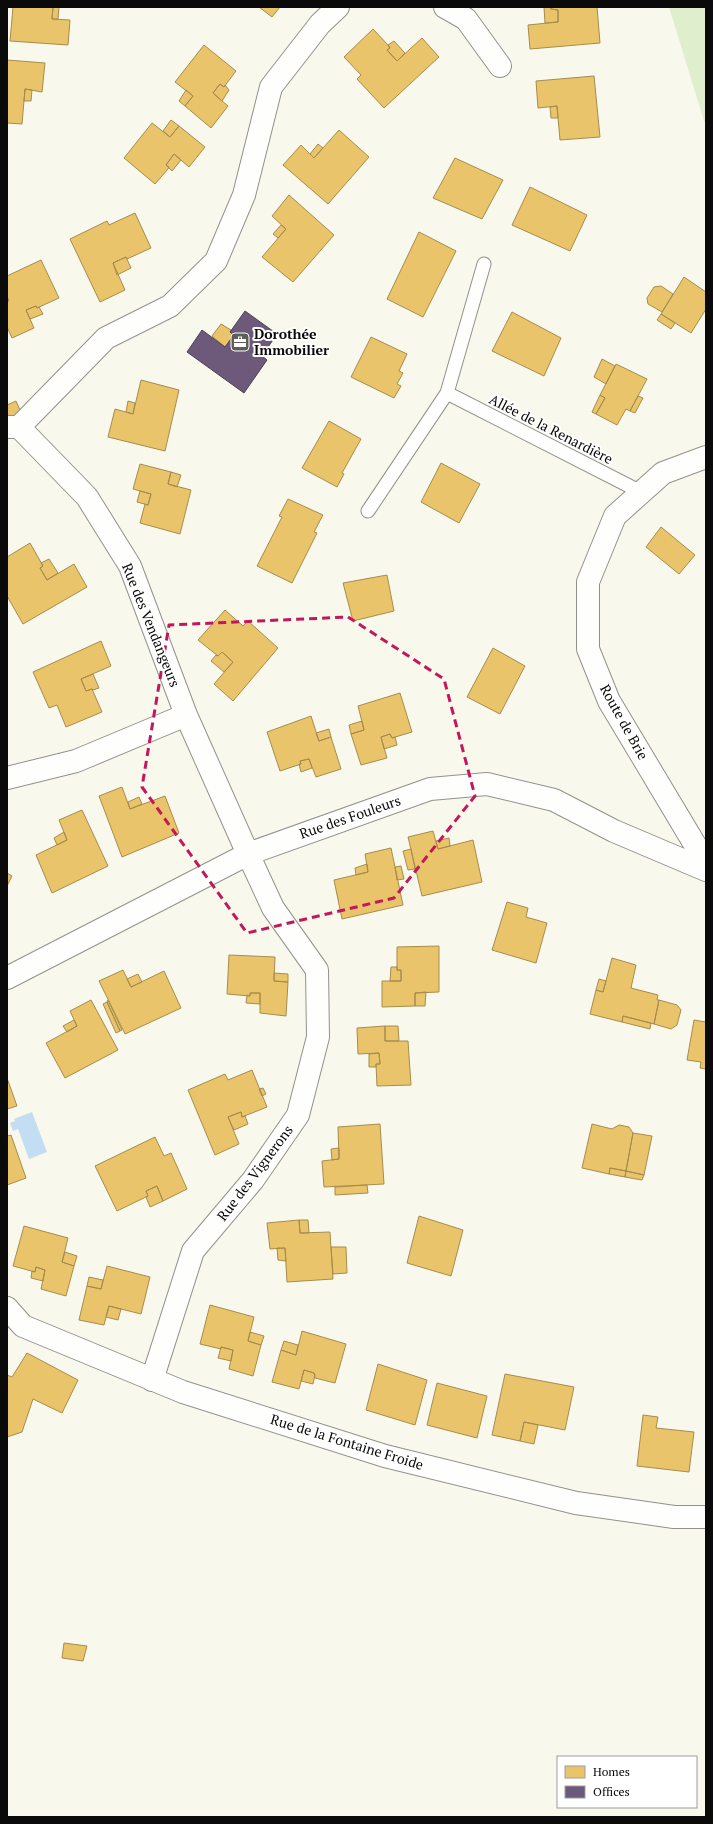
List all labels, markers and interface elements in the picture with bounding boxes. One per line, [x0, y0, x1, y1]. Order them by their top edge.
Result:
place label: Dorothée Immobilier [254, 324, 329, 359]
office icon: Dorothée Immobilier [229, 331, 251, 353]
street label: Allée de la Renardière [486, 389, 616, 468]
street label: Rue des Vendangeurs [118, 560, 185, 690]
street label: Route de Brie [596, 681, 653, 763]
street label: Rue des Fouleurs [297, 790, 403, 843]
street label: Rue des Vignerons [212, 1121, 297, 1224]
street label: Rue de la Fontaine Froide [268, 1409, 426, 1474]
legend [557, 1756, 697, 1808]
text: Homes [593, 1764, 630, 1779]
text: Offices [593, 1784, 630, 1799]

